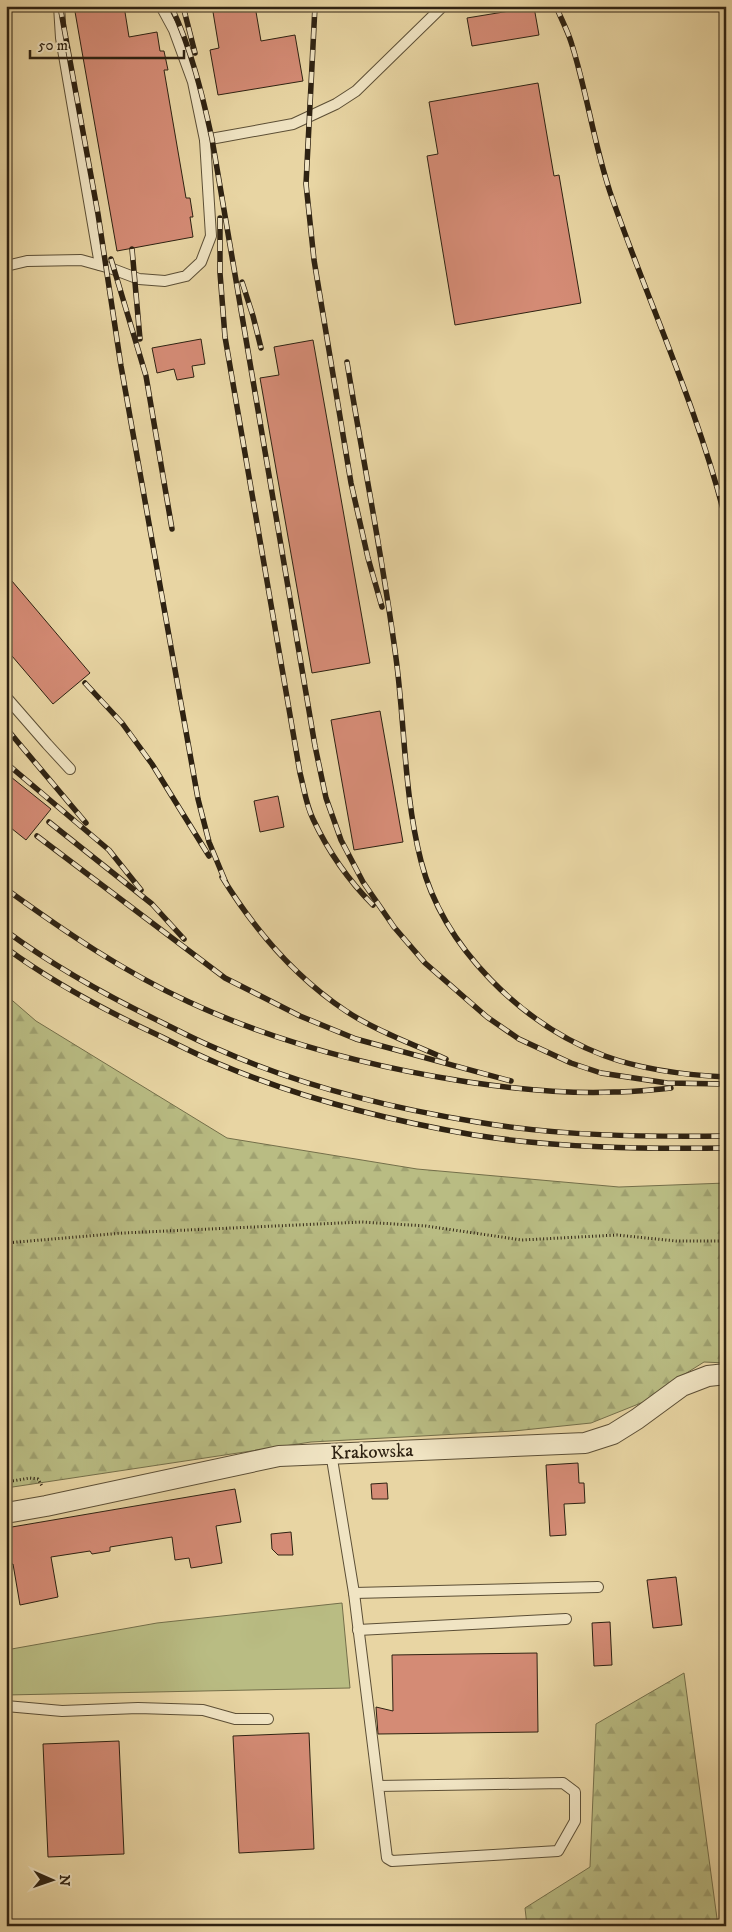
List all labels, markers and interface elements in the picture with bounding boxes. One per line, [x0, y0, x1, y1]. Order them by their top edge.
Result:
scale bar [30, 28, 184, 60]
text: 50 m [38, 36, 68, 55]
street label: Krakowska [330, 1439, 414, 1465]
north arrow [28, 1854, 78, 1904]
text: N [55, 1874, 73, 1887]

